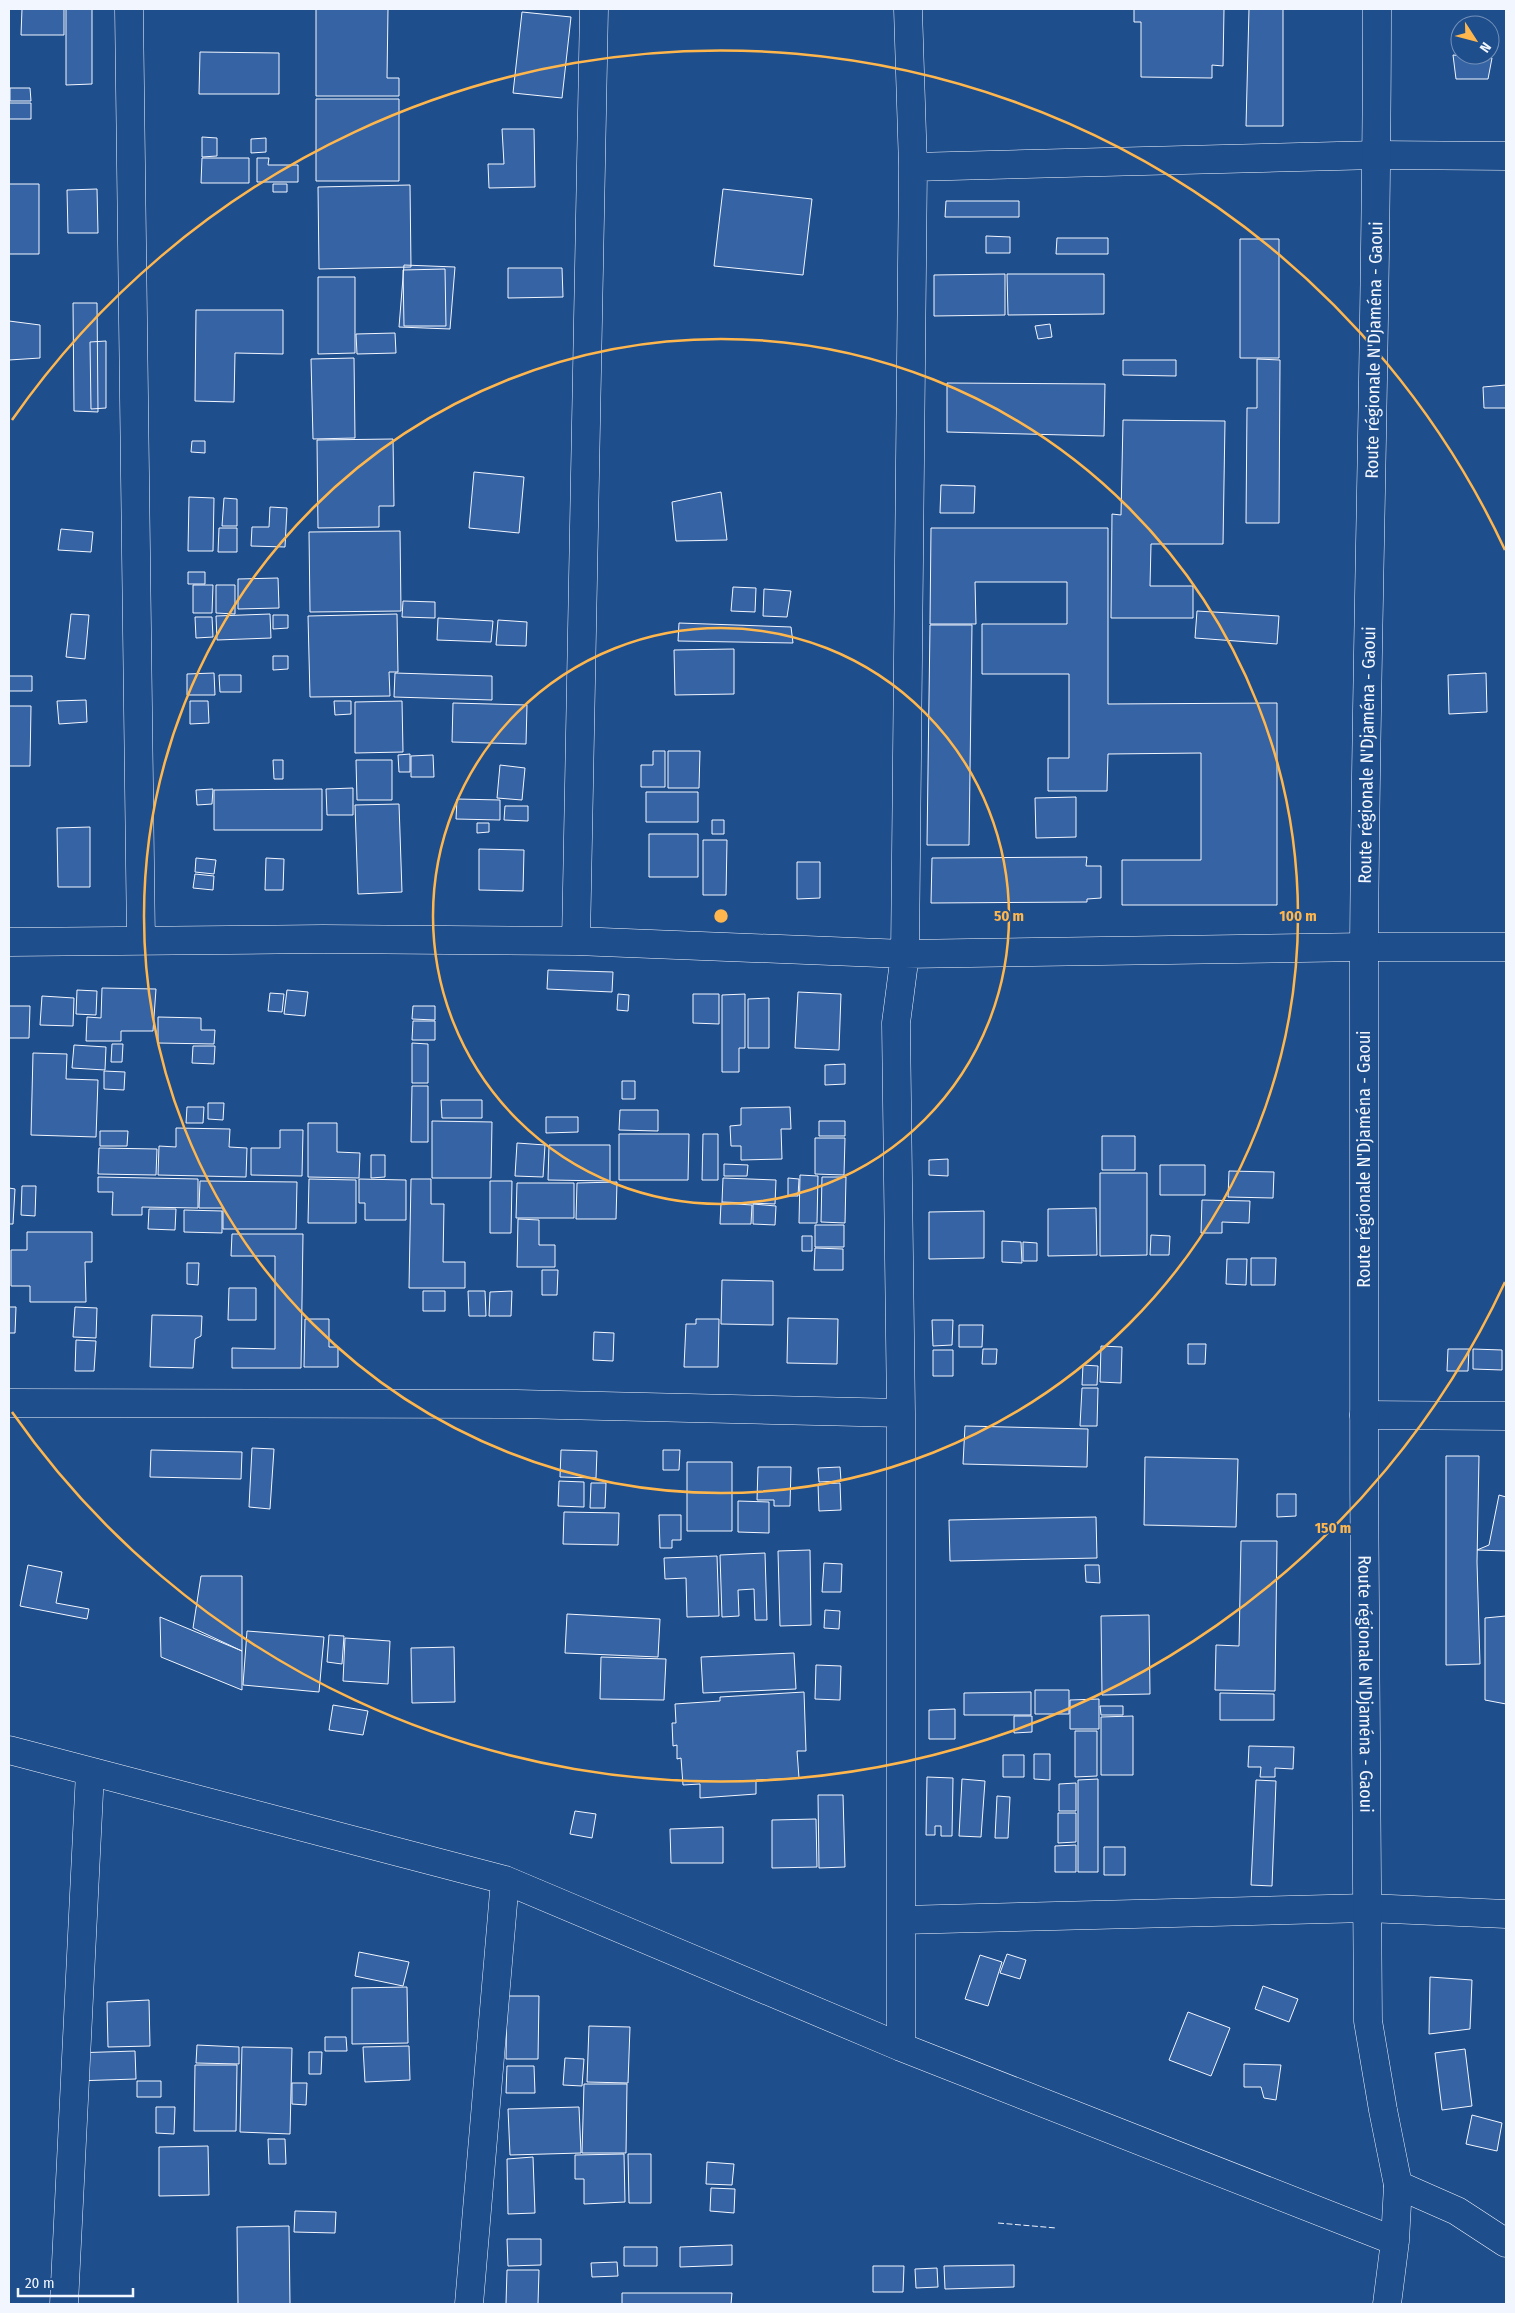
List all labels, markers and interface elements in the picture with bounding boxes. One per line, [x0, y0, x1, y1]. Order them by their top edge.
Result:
north arrow [1450, 15, 1500, 65]
text: N [1476, 39, 1494, 56]
street label: Route régionale N'Djaména - Gaoui [1361, 221, 1387, 479]
street label: Route régionale N'Djaména - Gaoui [1354, 626, 1380, 884]
centre of rings [712, 907, 730, 925]
text: 50 m [994, 907, 1024, 925]
text: 100 m [1279, 907, 1317, 925]
street label: Route régionale N'Djaména - Gaoui [1353, 1030, 1375, 1288]
text: 150 m [1315, 1519, 1351, 1537]
street label: Route régionale N'Djaména - Gaoui [1353, 1555, 1377, 1813]
scale bar [18, 2266, 132, 2298]
text: 20 m [25, 2274, 55, 2292]

